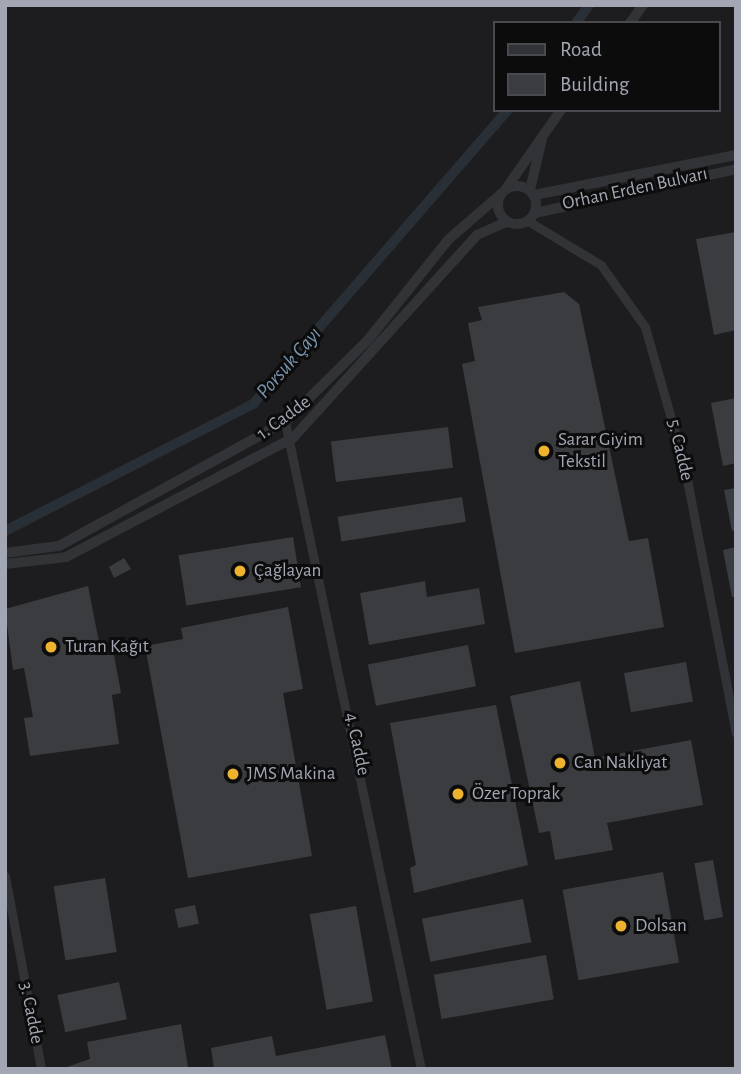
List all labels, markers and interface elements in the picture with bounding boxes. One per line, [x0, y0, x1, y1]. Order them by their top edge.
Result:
legend [492, 21, 720, 112]
text: Road [560, 39, 602, 60]
text: Building [560, 74, 629, 95]
street label: Orhan Erden Bulvarı [560, 162, 710, 216]
water label: Porsuk Çayı [251, 322, 327, 404]
street label: 1. Cadde [253, 391, 315, 445]
street label: 5. Cadde [662, 417, 698, 483]
place label: Sarar Giyim Tekstil [558, 429, 643, 473]
marker: Sarar Giyim Tekstil [536, 443, 552, 459]
place label: Çağlayan [254, 560, 321, 582]
marker: Çağlayan [232, 563, 248, 579]
place label: Turan Kağıt [65, 636, 149, 658]
marker: Turan Kağıt [43, 639, 59, 655]
street label: 4. Cadde [339, 710, 375, 778]
place label: Can Nakliyat [574, 752, 667, 774]
marker: Can Nakliyat [552, 755, 568, 771]
place label: JMS Makina [247, 763, 335, 785]
marker: JMS Makina [225, 766, 241, 782]
place label: Özer Toprak [472, 783, 560, 805]
marker: Özer Toprak [450, 786, 466, 802]
place label: Dolsan [635, 915, 687, 937]
marker: Dolsan [613, 918, 629, 934]
street label: 3. Cadde [14, 980, 48, 1046]

